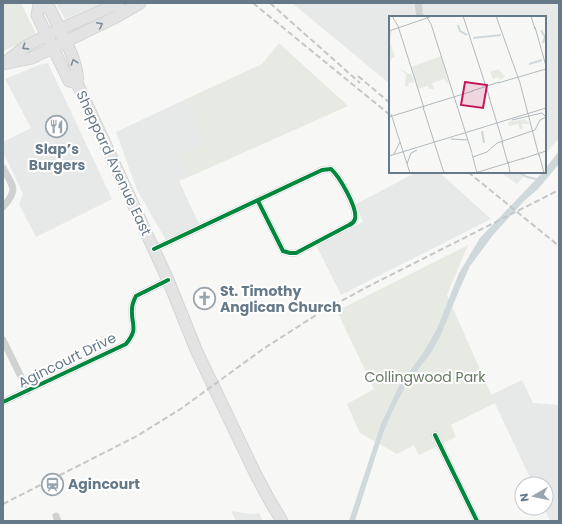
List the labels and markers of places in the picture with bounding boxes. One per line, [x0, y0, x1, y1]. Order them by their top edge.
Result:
restaurant icon: Slap’s Burgers [44, 114, 70, 140]
place label: Slap’s Burgers [29, 139, 85, 175]
place label: St. Timothy Anglican Church [220, 281, 341, 317]
church icon: St. Timothy Anglican Church [192, 286, 218, 312]
station icon: Agincourt [39, 471, 65, 497]
place label: Agincourt [68, 474, 140, 494]

